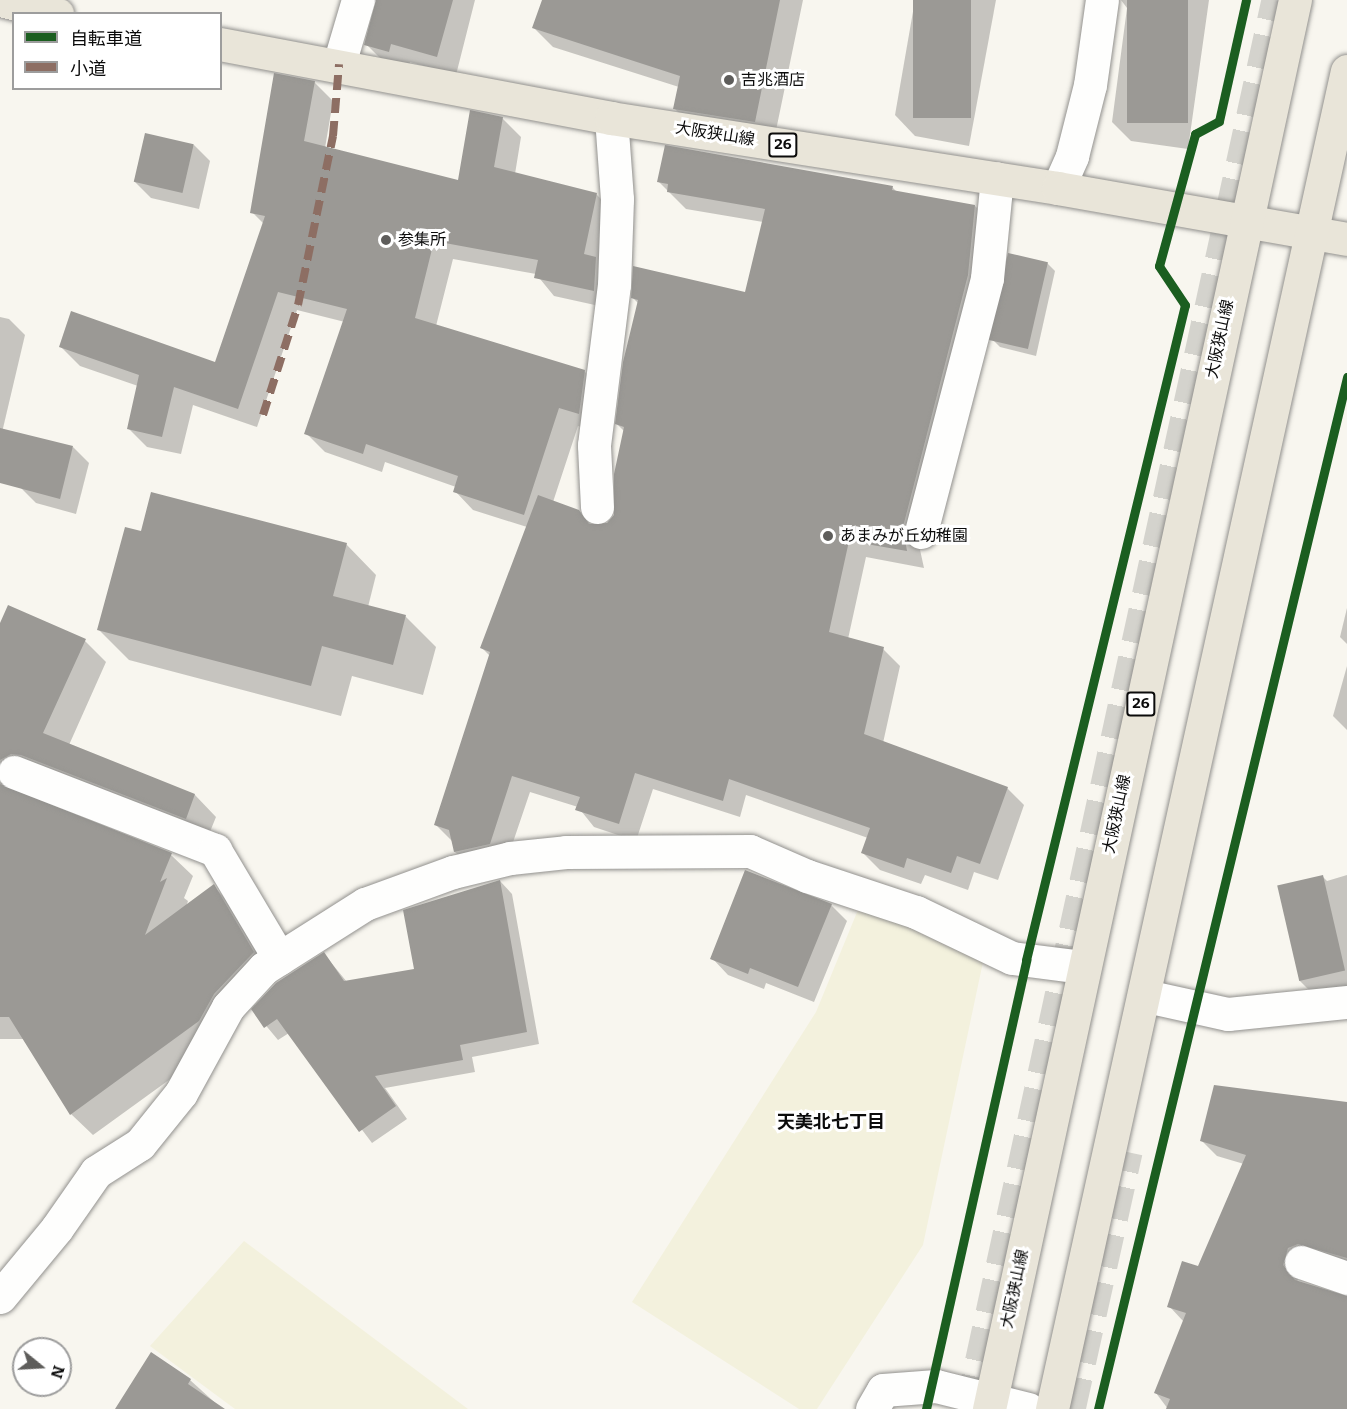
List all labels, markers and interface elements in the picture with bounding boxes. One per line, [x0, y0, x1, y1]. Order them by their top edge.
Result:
legend [12, 12, 222, 90]
text: 自転車道 [70, 28, 142, 50]
text: 小道 [70, 58, 106, 80]
place label: 吉兆酒店 [741, 70, 805, 90]
marker: 吉兆酒店 [722, 73, 736, 87]
street label: 大阪狭山線 [674, 118, 756, 150]
road number: 26 [768, 133, 798, 157]
place label: 参集所 [398, 230, 446, 250]
marker: 参集所 [379, 233, 393, 247]
street label: 大阪狭山線 [1202, 298, 1238, 380]
place label: あまみが丘幼稚園 [840, 526, 968, 546]
marker: あまみが丘幼稚園 [821, 529, 835, 543]
road number: 26 [1126, 692, 1156, 716]
street label: 大阪狭山線 [1099, 773, 1135, 855]
district label: 天美北七丁目 [777, 1111, 885, 1133]
street label: 大阪狭山線 [997, 1248, 1033, 1330]
north arrow [12, 1337, 72, 1397]
text: N [47, 1363, 69, 1381]

